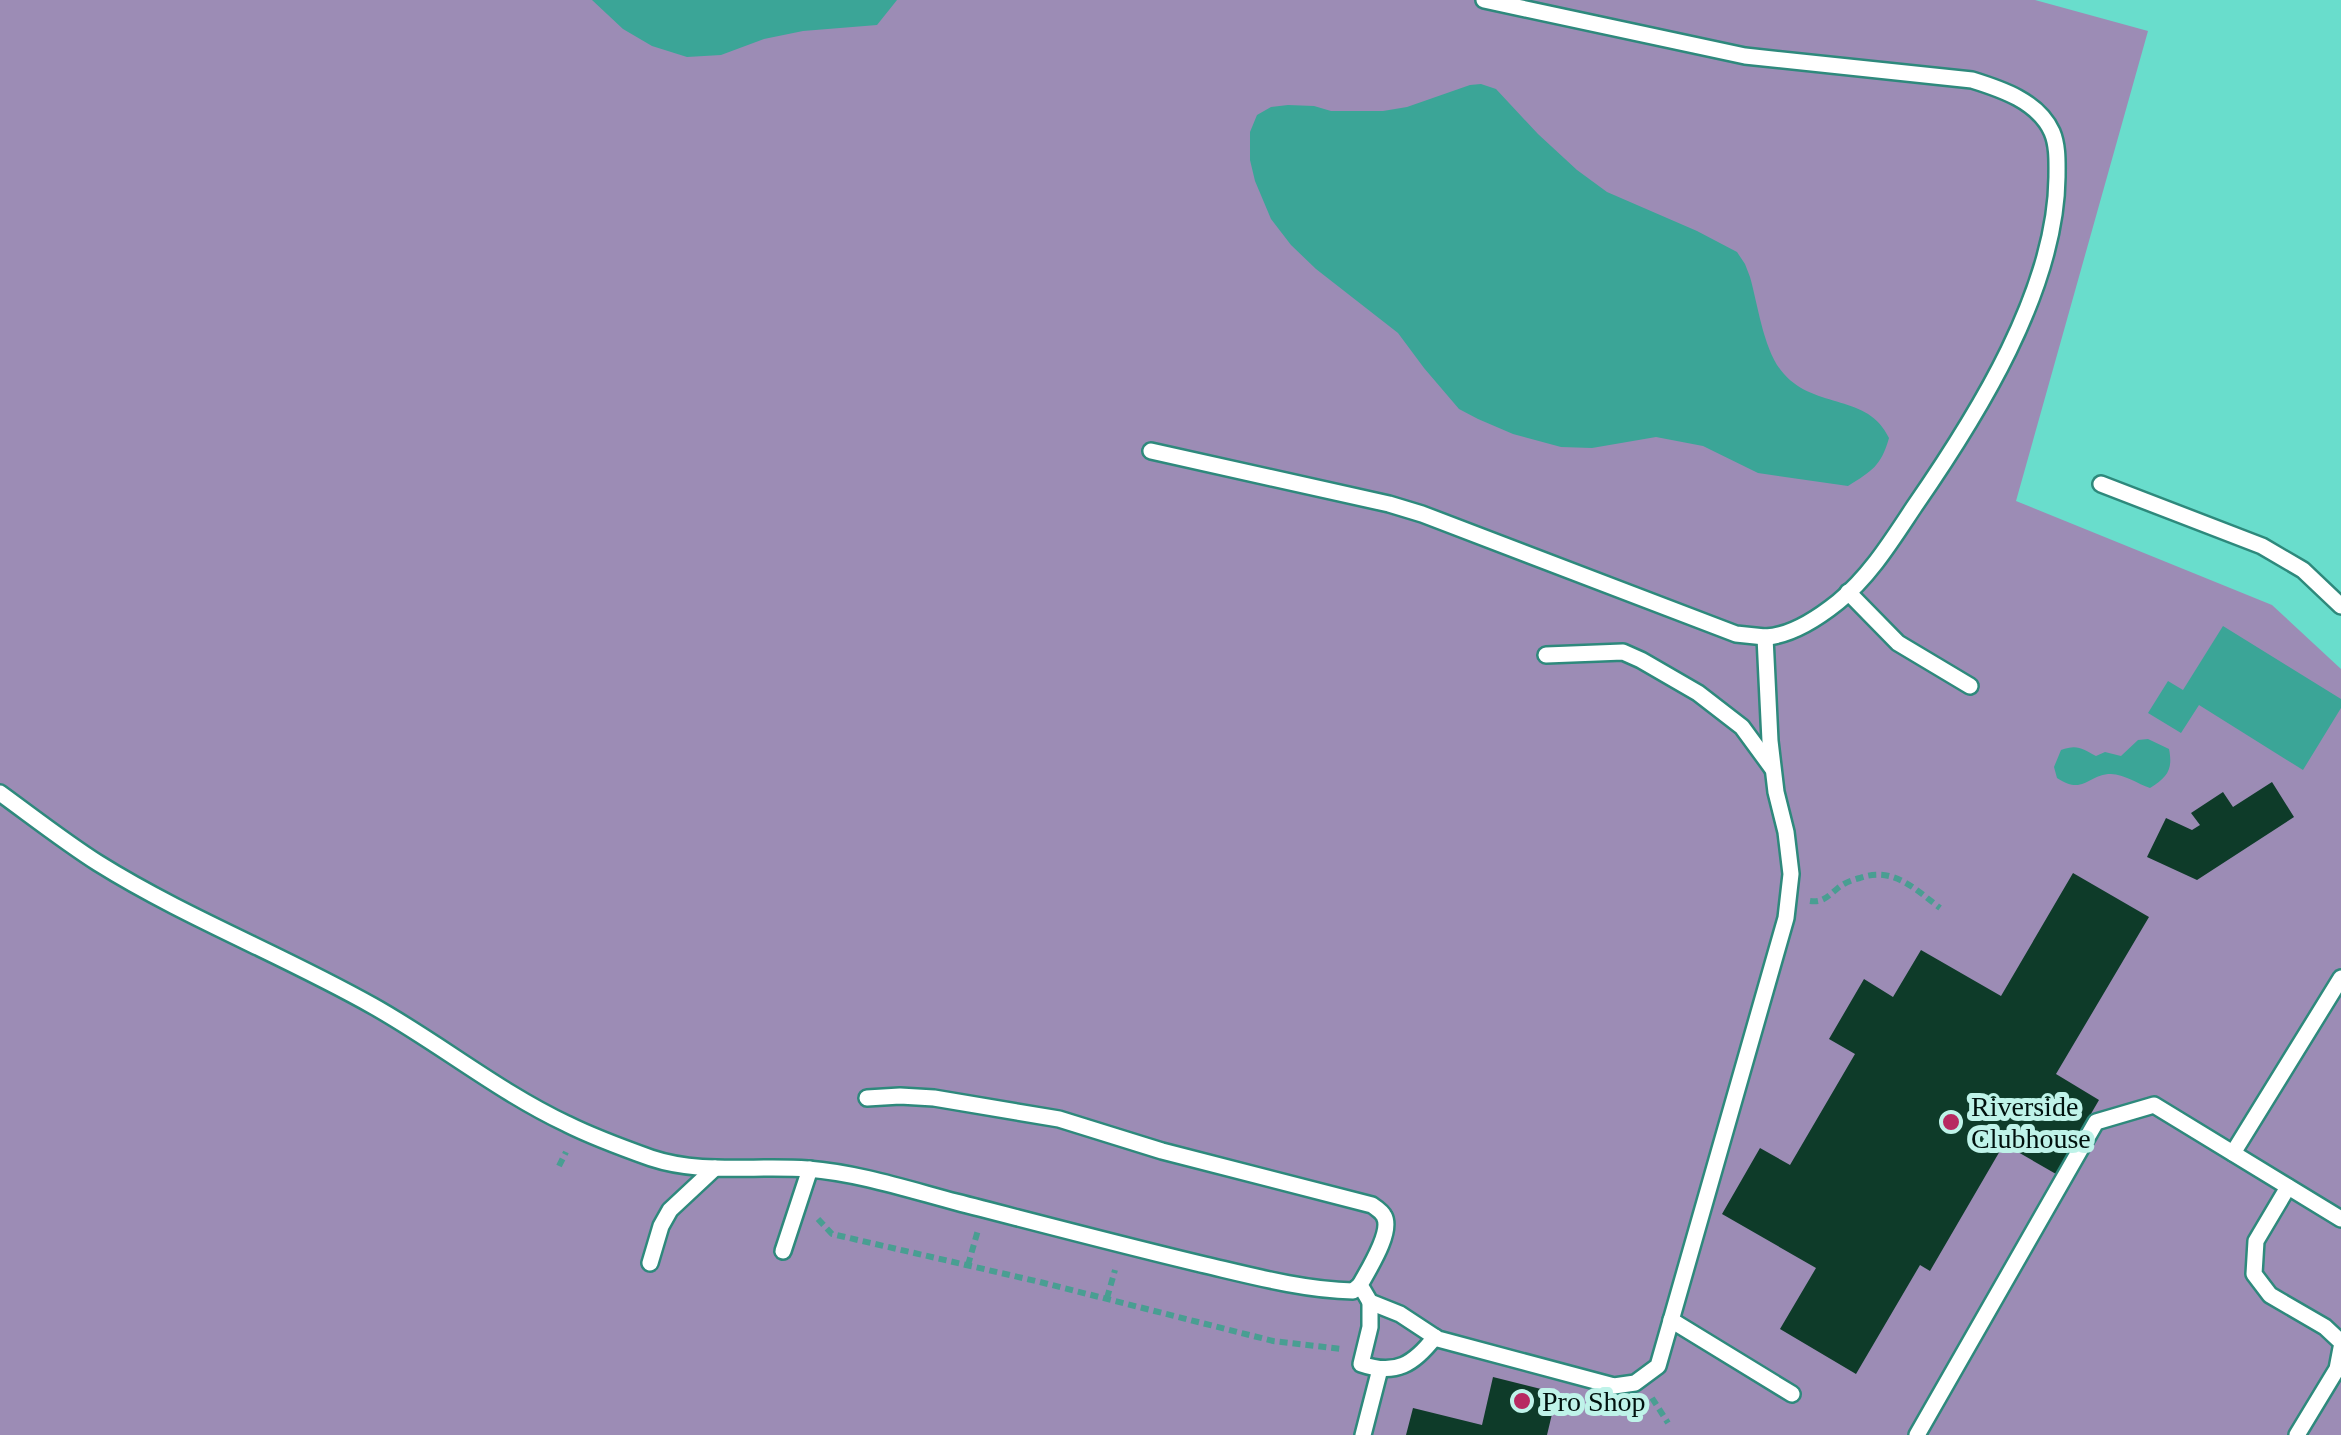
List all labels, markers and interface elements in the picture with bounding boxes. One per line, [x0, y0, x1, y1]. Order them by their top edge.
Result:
place label: Riverside Clubhouse [1971, 1091, 2091, 1154]
marker: Riverside Clubhouse [1940, 1111, 1962, 1133]
place label: Pro Shop [1542, 1386, 1645, 1417]
marker: Pro Shop [1511, 1390, 1533, 1412]

